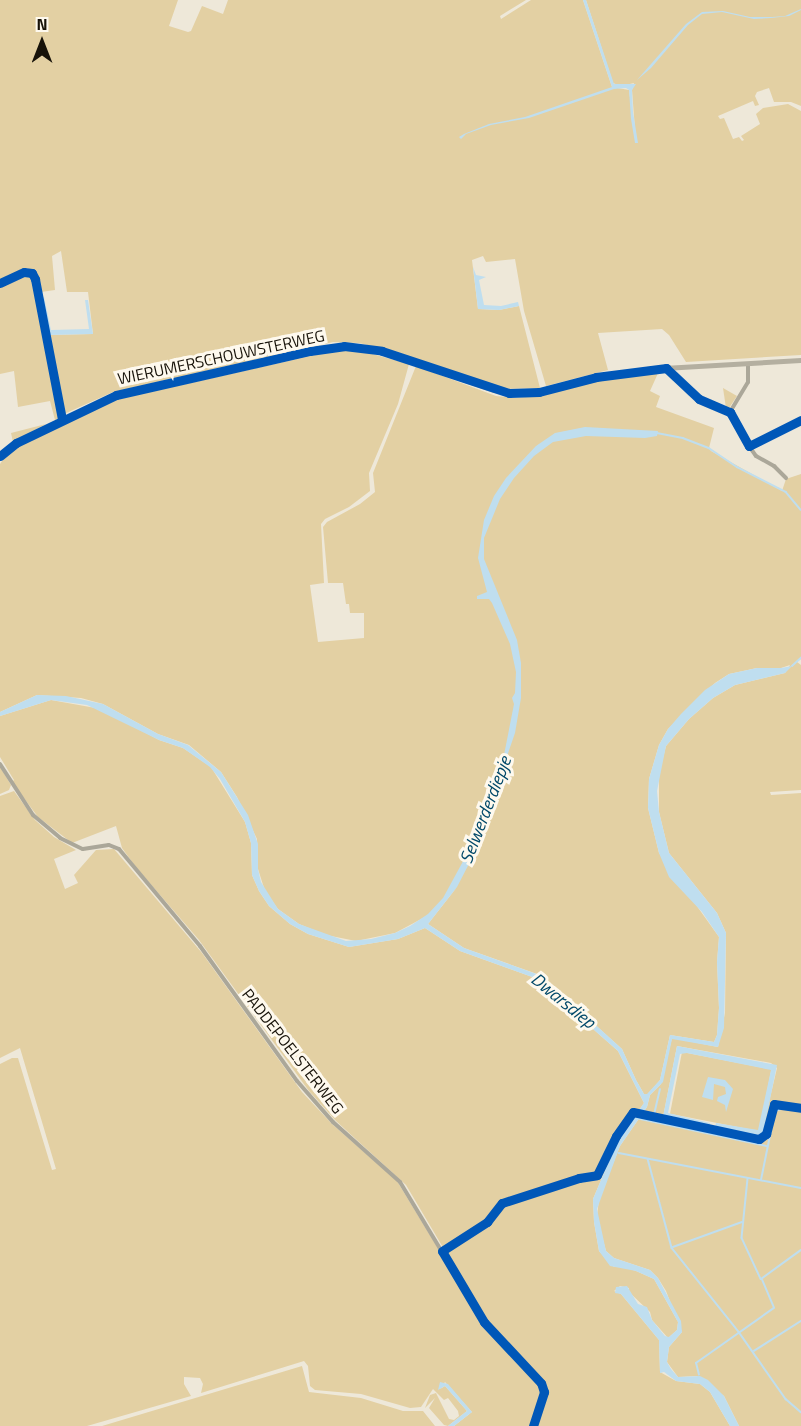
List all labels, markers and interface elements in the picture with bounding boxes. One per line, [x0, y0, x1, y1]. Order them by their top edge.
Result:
north arrow [12, 12, 72, 72]
text: N [36, 12, 48, 36]
street label: WIERUMERSCHOUWSTERWEG [116, 326, 326, 388]
water label: Selwerderdiepje [456, 753, 516, 867]
water label: Dwarsdiep [527, 969, 599, 1033]
street label: PADDEPOELSTERWEG [238, 985, 348, 1117]

